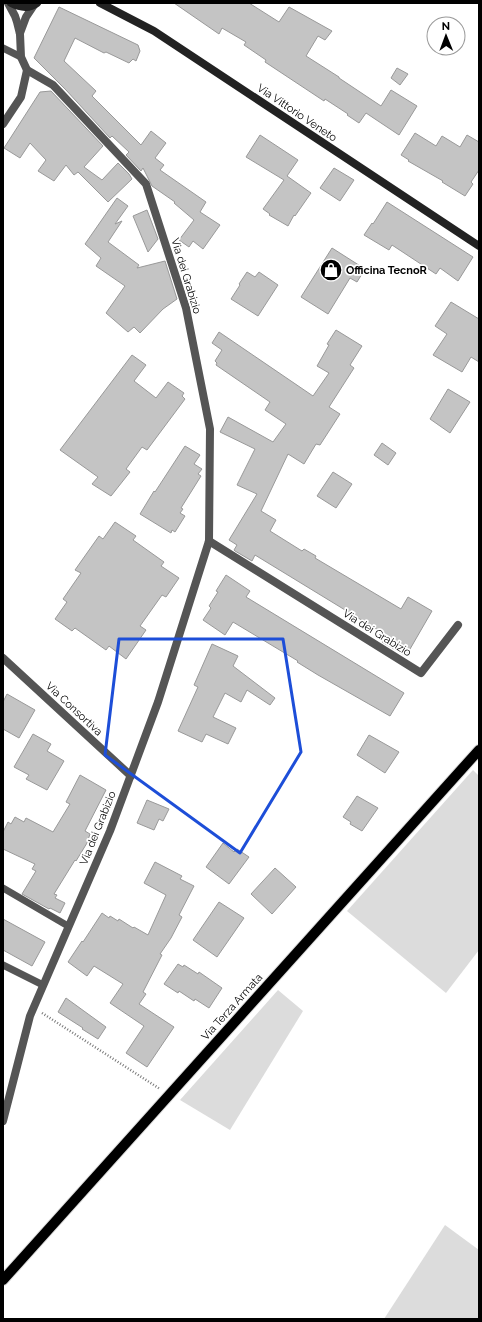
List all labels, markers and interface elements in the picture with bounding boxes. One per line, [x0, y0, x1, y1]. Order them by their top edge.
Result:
north arrow [426, 16, 466, 56]
text: N [442, 20, 450, 33]
street label: Via Vittorio Veneto [255, 82, 340, 145]
street label: Via dei Grabizio [168, 237, 204, 316]
shop icon: Officina TecnoR [318, 257, 344, 283]
place label: Officina TecnoR [346, 264, 427, 277]
street label: Via dei Grabizio [340, 607, 414, 660]
street label: Via Consortiva [43, 679, 105, 739]
street label: Via dei Grabizio [77, 789, 119, 867]
street label: Via Terza Armata [199, 971, 265, 1043]

